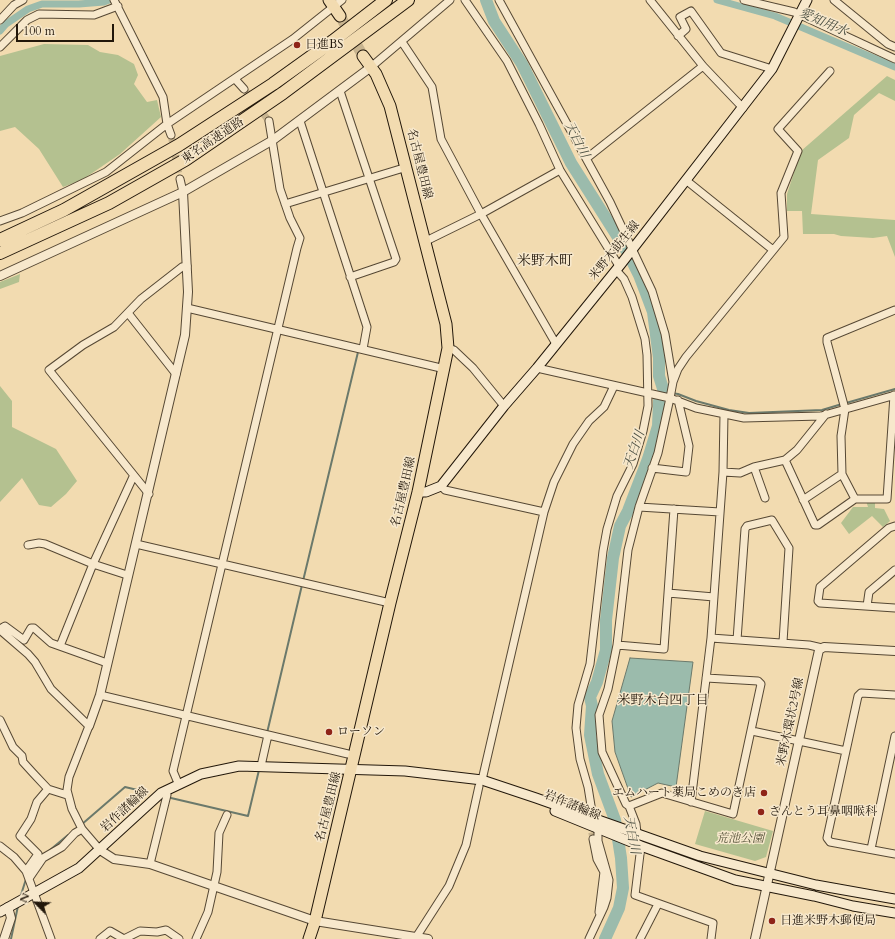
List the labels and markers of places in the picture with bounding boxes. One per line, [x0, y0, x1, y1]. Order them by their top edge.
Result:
place label: 日進BS [305, 38, 343, 52]
marker: 日進BS [292, 40, 302, 50]
place label: ローソン [337, 725, 385, 739]
marker: ローソン [324, 727, 334, 737]
place label: エムハート薬局こめのき店 [612, 786, 756, 800]
marker: エムハート薬局こめのき店 [759, 788, 769, 798]
place label: さんとう耳鼻咽喉科 [769, 805, 877, 819]
marker: さんとう耳鼻咽喉科 [756, 807, 766, 817]
place label: 日進米野木郵便局 [780, 914, 876, 928]
marker: 日進米野木郵便局 [767, 916, 777, 926]

